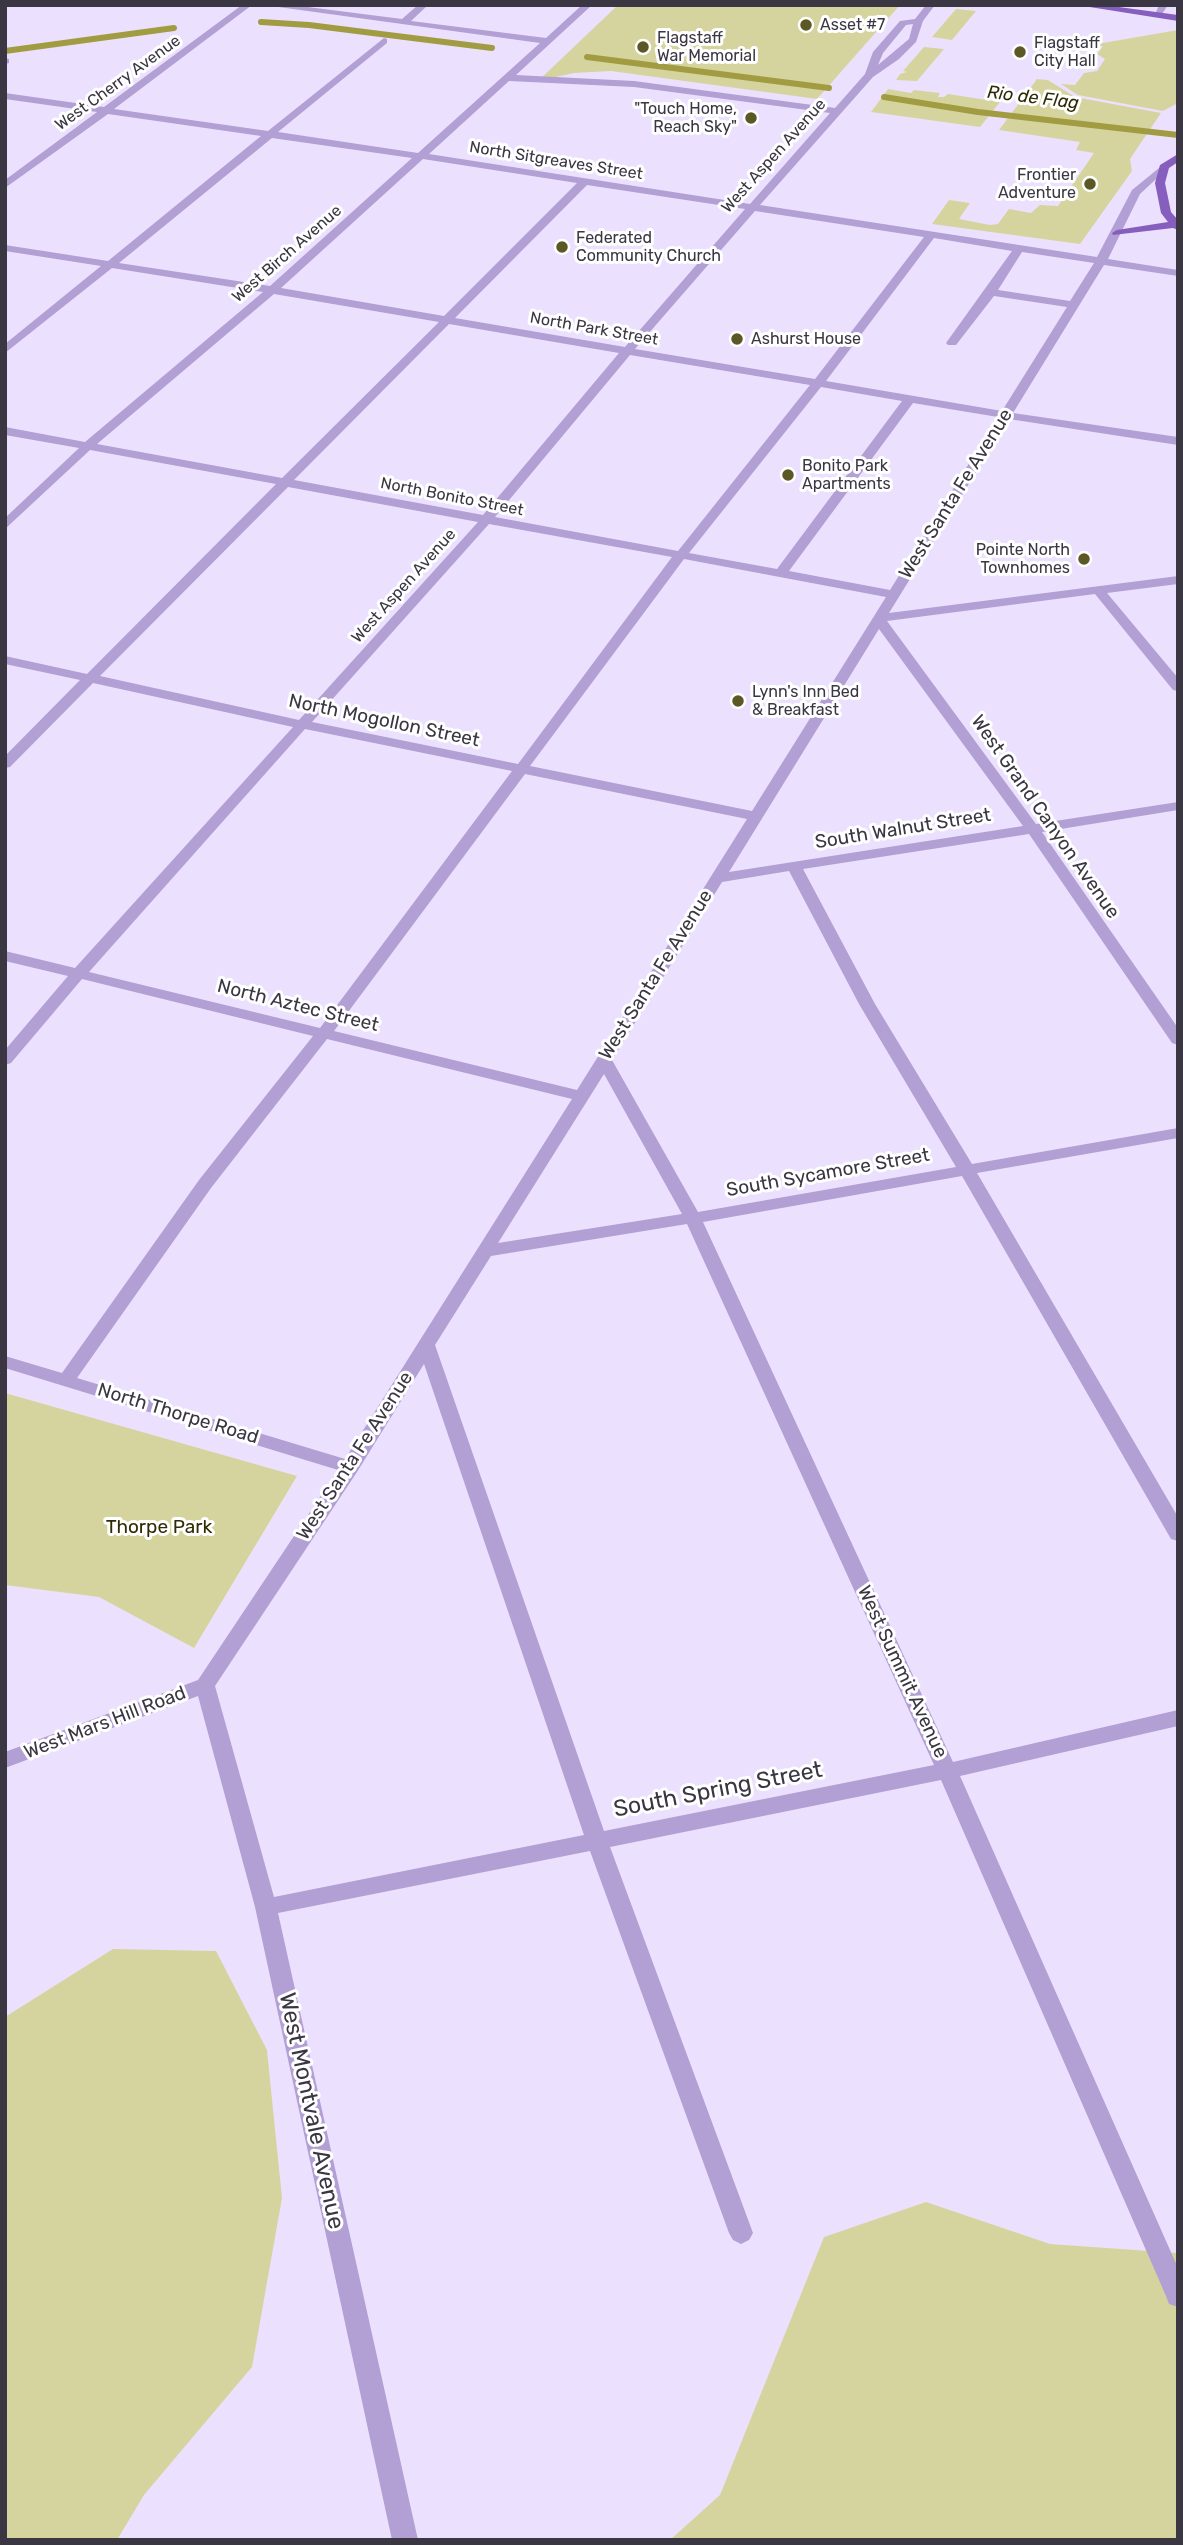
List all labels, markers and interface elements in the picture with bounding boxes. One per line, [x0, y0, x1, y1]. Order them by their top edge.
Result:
place label: Asset #7 [820, 15, 885, 35]
marker: Asset #7 [798, 17, 814, 33]
place label: Flagstaff War Memorial [657, 28, 756, 66]
street label: West Cherry Avenue [52, 31, 184, 135]
place label: Flagstaff City Hall [1034, 33, 1100, 71]
marker: Flagstaff War Memorial [635, 39, 651, 55]
marker: Flagstaff City Hall [1012, 44, 1028, 60]
water label: Rio de Flag [986, 82, 1080, 114]
street label: West Aspen Avenue [718, 95, 830, 217]
place label: "Touch Home, Reach Sky" [634, 99, 737, 137]
marker: "Touch Home, Reach Sky" [743, 110, 759, 126]
street label: North Sitgreaves Street [468, 138, 644, 184]
place label: Frontier Adventure [998, 165, 1076, 203]
marker: Frontier Adventure [1082, 176, 1098, 192]
street label: West Birch Avenue [228, 201, 346, 307]
place label: Federated Community Church [576, 228, 721, 266]
marker: Federated Community Church [554, 239, 570, 255]
street label: North Park Street [528, 308, 660, 350]
place label: Ashurst House [751, 329, 861, 349]
marker: Ashurst House [729, 331, 745, 347]
street label: West Santa Fe Avenue [894, 405, 1018, 583]
place label: Bonito Park Apartments [802, 456, 891, 494]
marker: Bonito Park Apartments [780, 467, 796, 483]
street label: North Bonito Street [379, 474, 525, 520]
street label: West Aspen Avenue [348, 525, 460, 647]
place label: Pointe North Townhomes [976, 540, 1070, 578]
marker: Pointe North Townhomes [1076, 551, 1092, 567]
place label: Lynn's Inn Bed & Breakfast [752, 682, 859, 720]
street label: North Mogollon Street [287, 690, 481, 752]
marker: Lynn's Inn Bed & Breakfast [730, 693, 746, 709]
street label: West Grand Canyon Avenue [966, 711, 1124, 923]
street label: South Walnut Street [813, 804, 993, 854]
street label: West Santa Fe Avenue [594, 886, 718, 1064]
street label: North Aztec Street [215, 975, 381, 1037]
street label: South Sycamore Street [725, 1144, 931, 1202]
street label: West Santa Fe Avenue [292, 1368, 418, 1544]
street label: North Thorpe Road [95, 1379, 261, 1449]
park label: Thorpe Park [106, 1517, 212, 1539]
street label: West Summit Avenue [852, 1582, 952, 1762]
street label: West Mars Hill Road [21, 1682, 189, 1764]
street label: South Spring Street [611, 1756, 825, 1824]
street label: West Montvale Avenue [272, 1990, 350, 2232]

